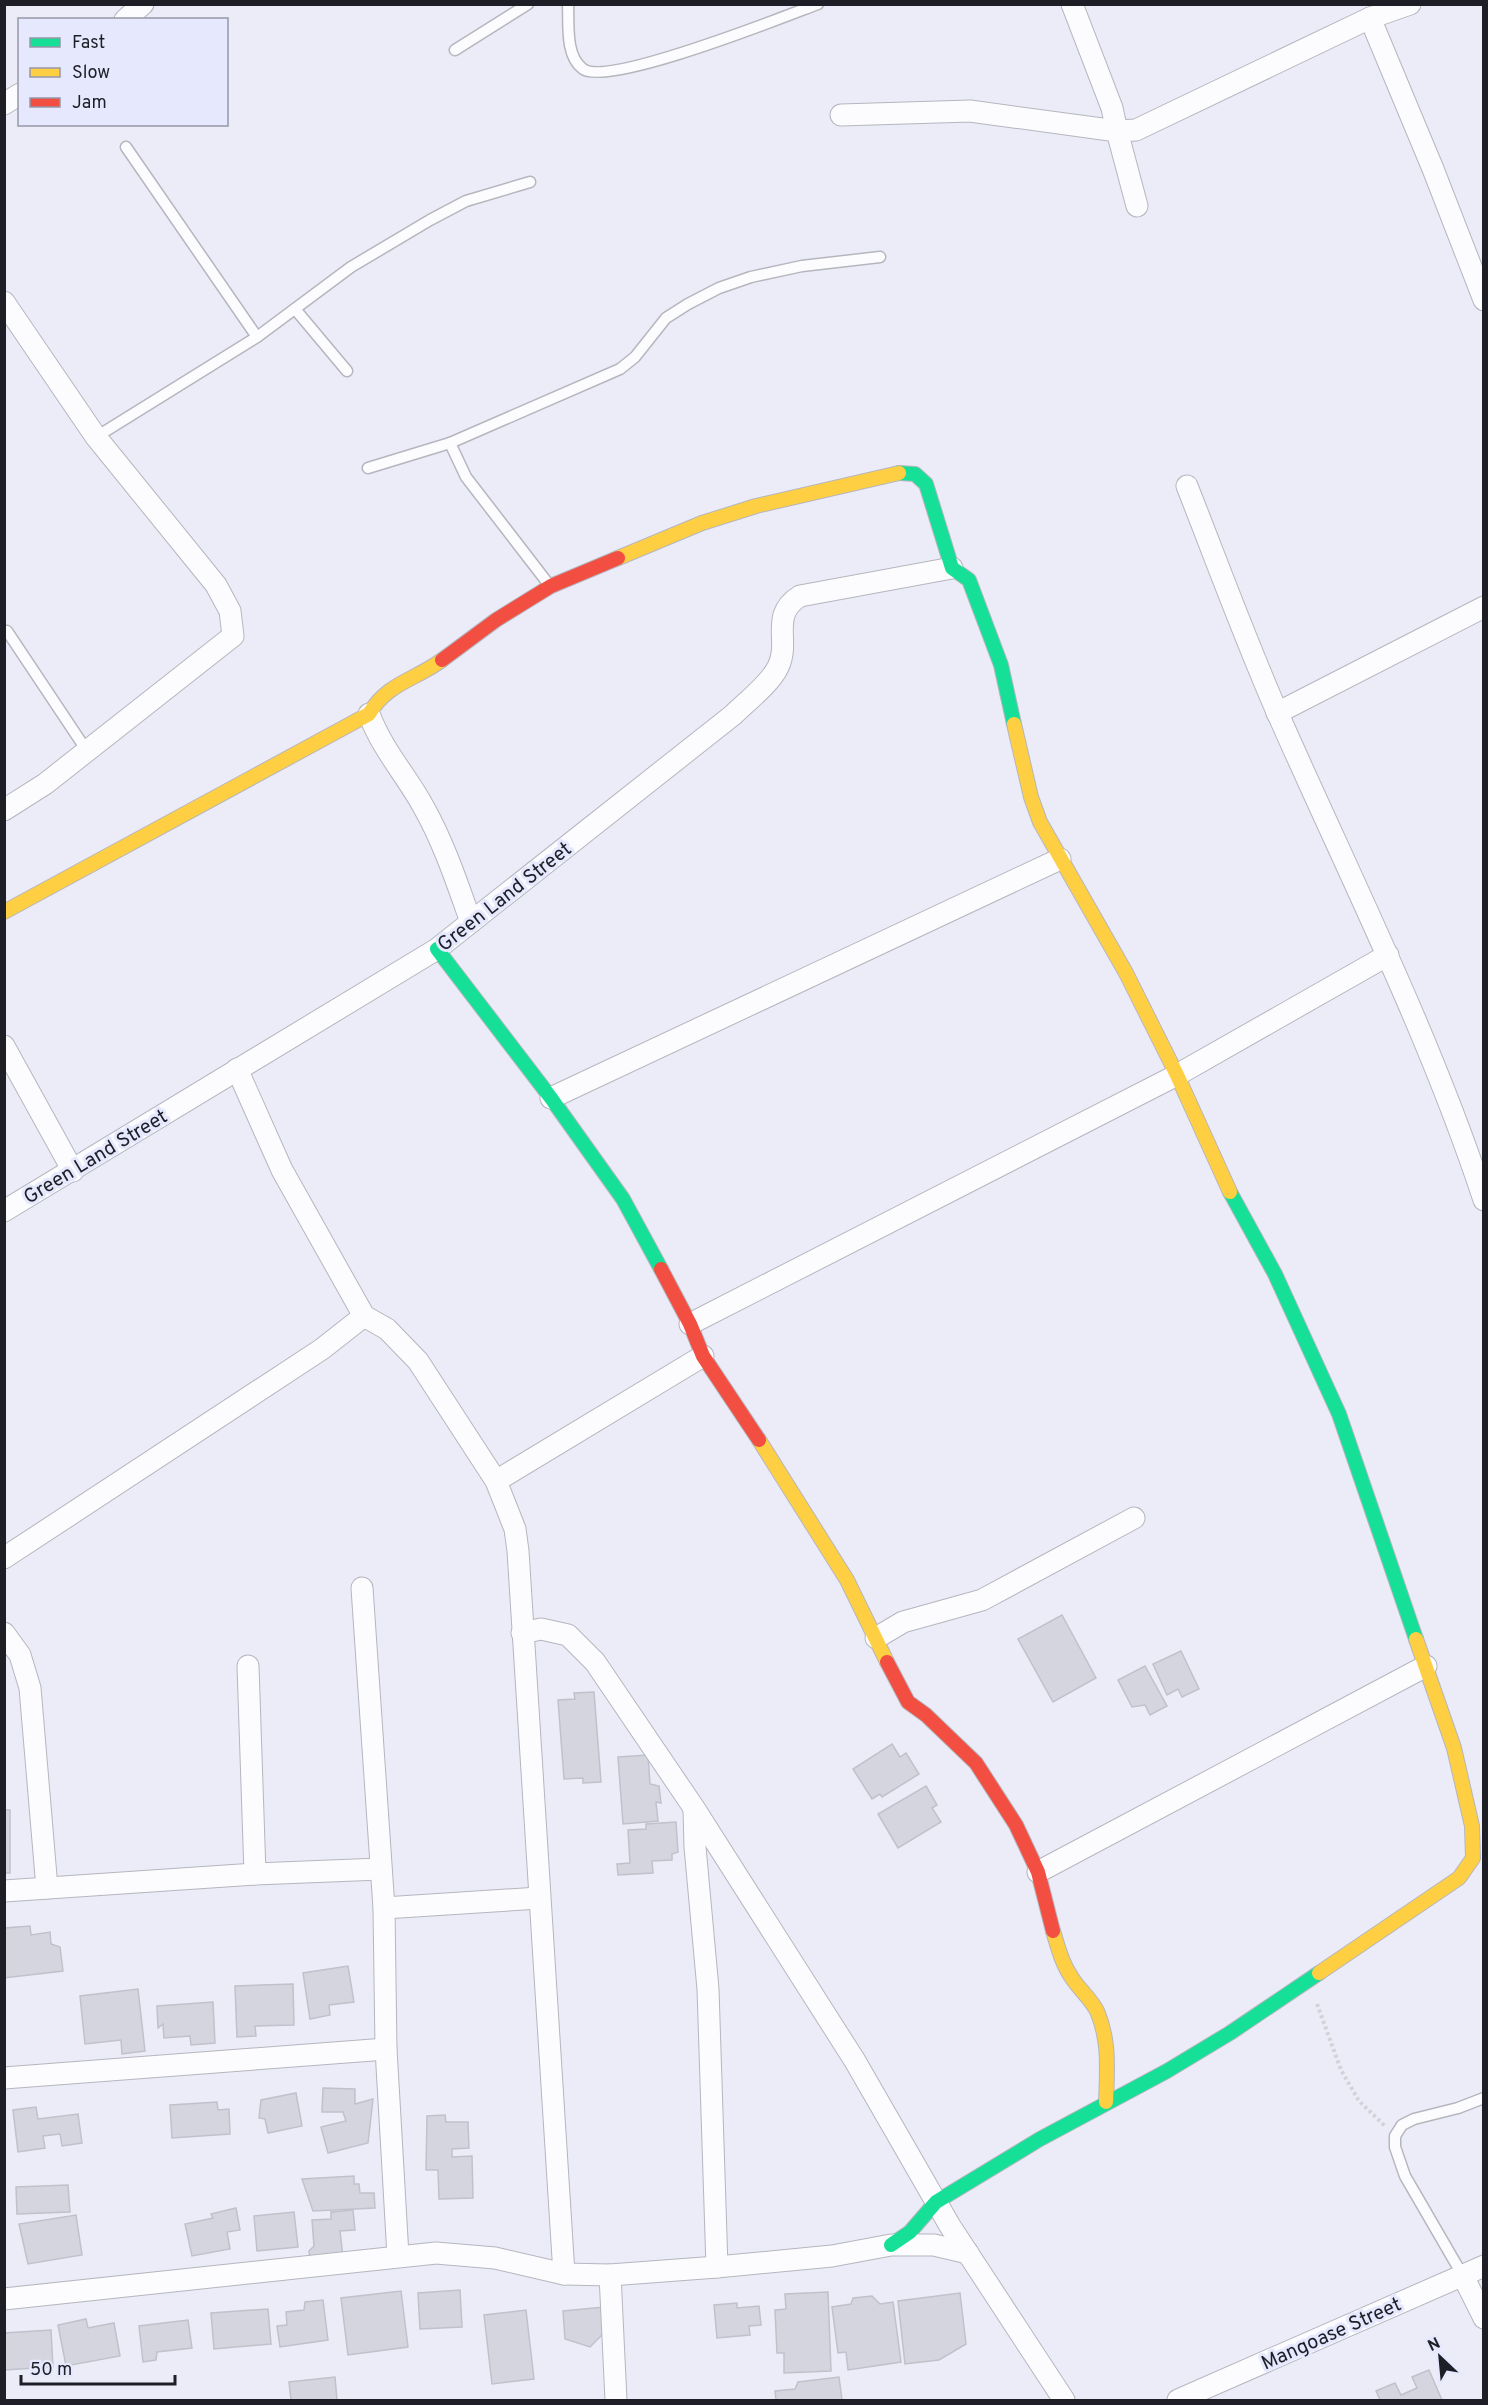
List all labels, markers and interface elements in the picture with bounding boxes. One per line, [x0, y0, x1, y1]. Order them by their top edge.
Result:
legend [18, 18, 228, 126]
text: Fast [72, 32, 105, 55]
text: Slow [72, 62, 110, 85]
text: Jam [72, 92, 107, 115]
street label: Green Land Street [433, 837, 578, 958]
street label: Green Land Street [19, 1104, 173, 1211]
street label: Mangoase Street [1258, 2292, 1406, 2377]
north arrow [1410, 2327, 1470, 2387]
text: N [1425, 2334, 1444, 2357]
scale bar [21, 2348, 176, 2386]
text: 50 m [30, 2359, 72, 2382]

